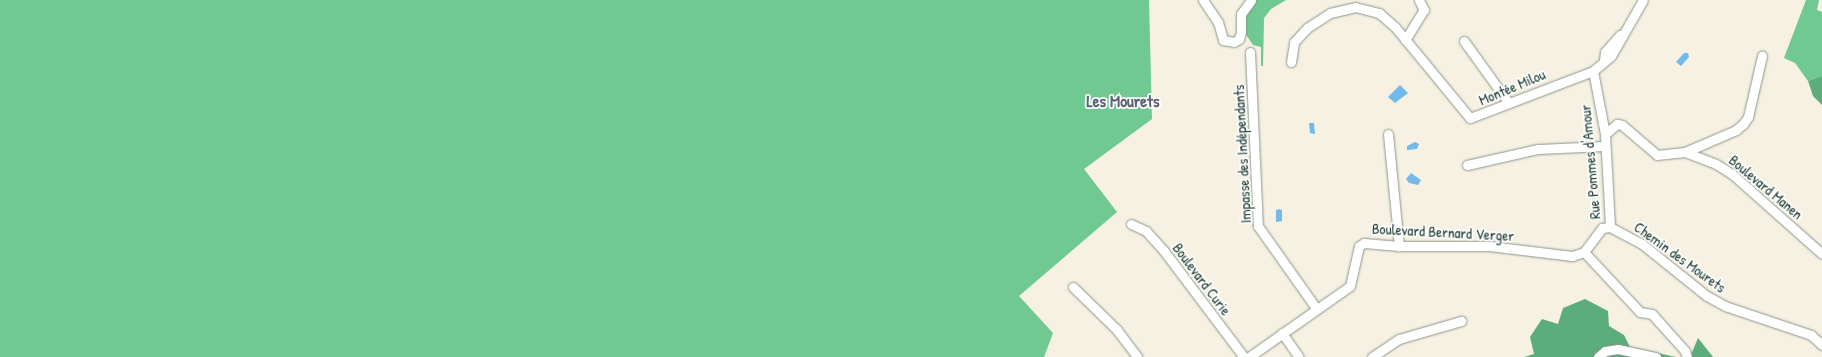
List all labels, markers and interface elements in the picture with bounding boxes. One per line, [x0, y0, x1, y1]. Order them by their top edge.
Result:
street label: Montée Milou [1476, 65, 1548, 109]
street label: Impasse des Indépendants [1229, 84, 1255, 224]
district label: Les Mourets [1086, 91, 1160, 111]
street label: Rue Pommes d'Amour [1576, 104, 1604, 220]
street label: Boulevard Manen [1725, 151, 1807, 223]
street label: Chemin des Mourets [1631, 218, 1729, 296]
street label: Boulevard Bernard Verger [1372, 219, 1514, 245]
street label: Boulevard Curie [1169, 239, 1235, 319]

